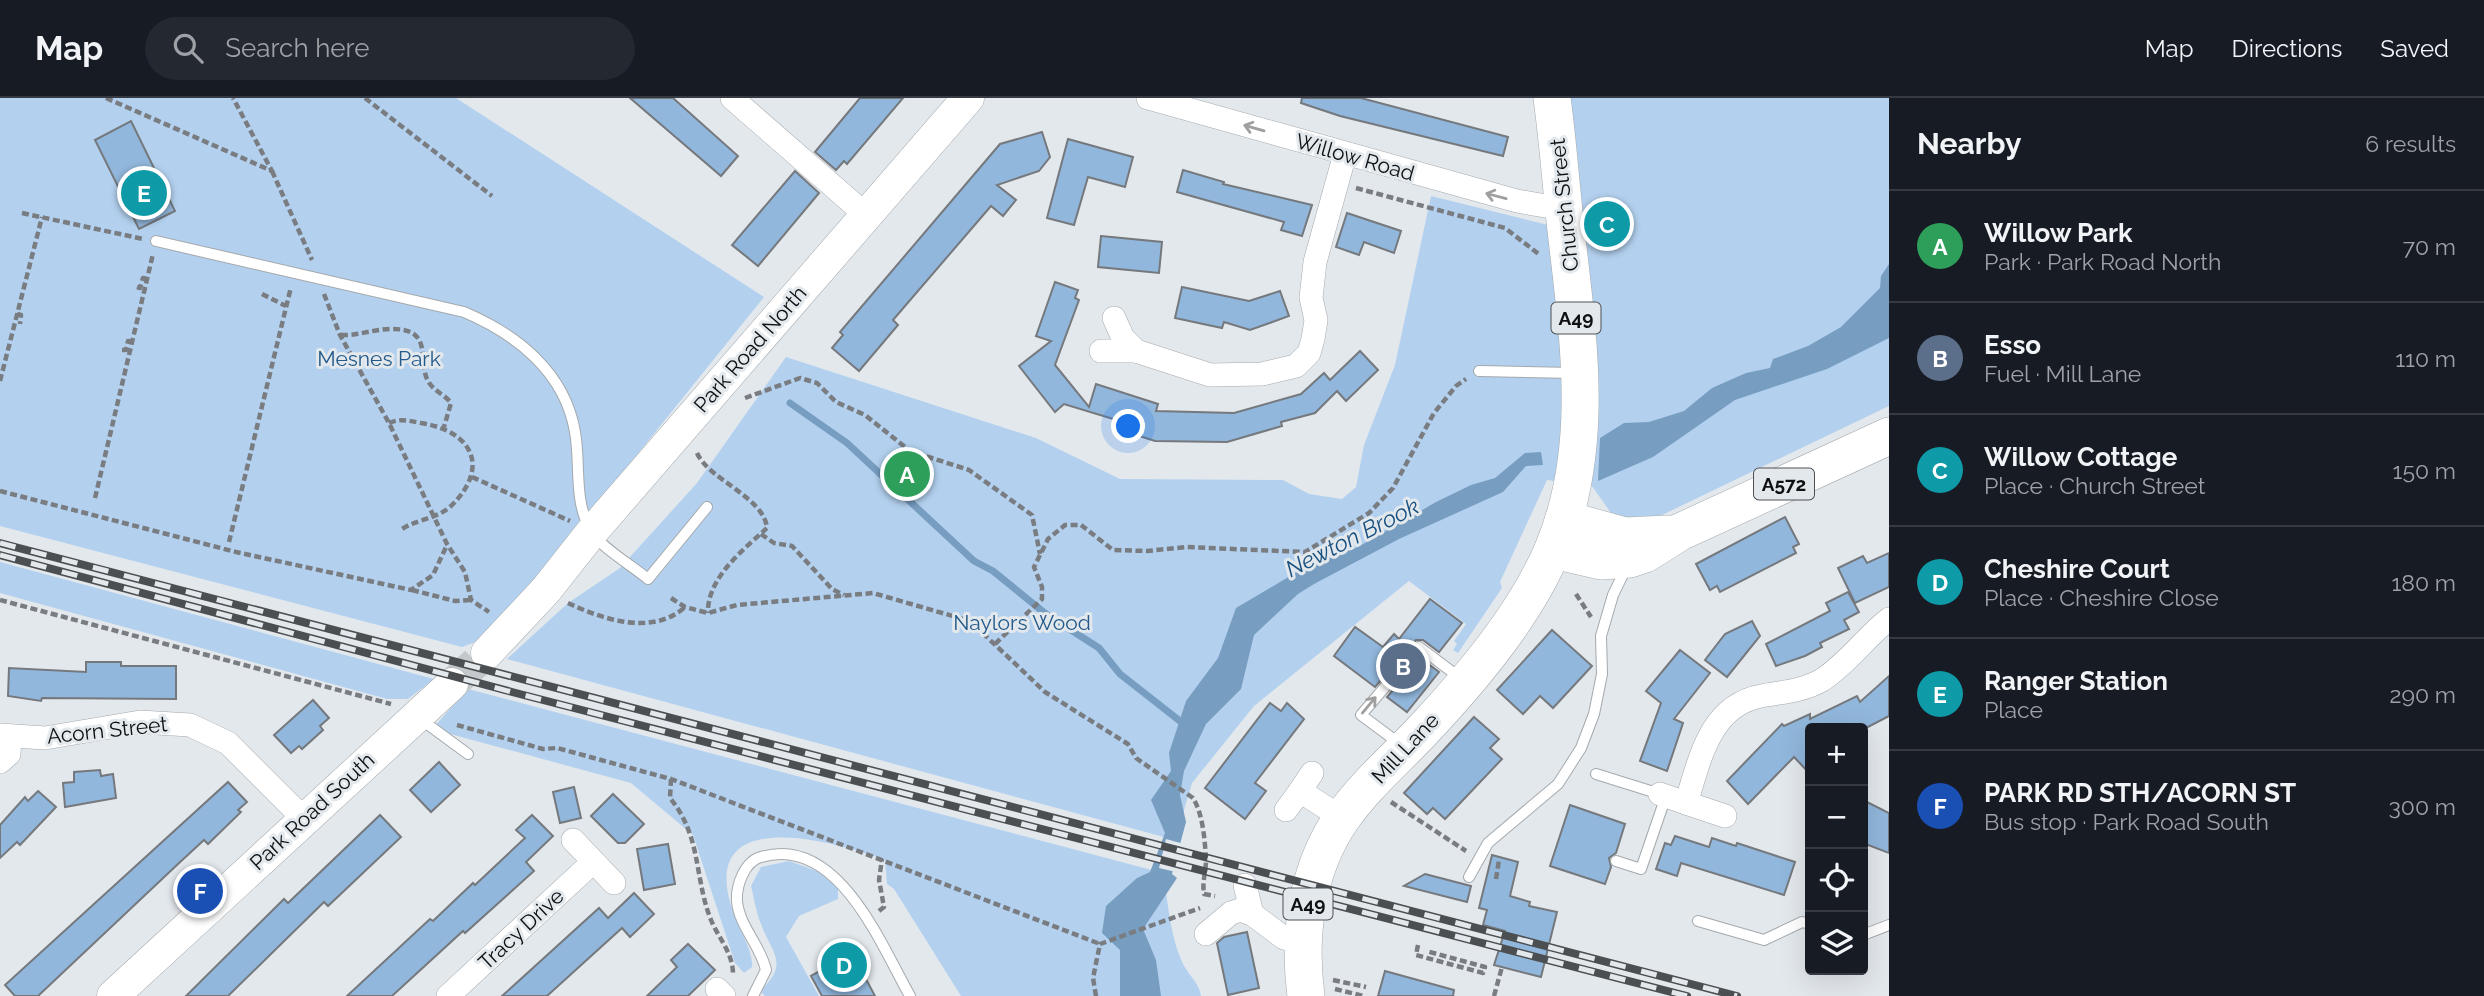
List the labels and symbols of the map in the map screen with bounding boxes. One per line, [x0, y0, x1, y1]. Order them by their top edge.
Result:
one-way arrow [1243, 121, 1265, 134]
street label: Willow Road [1293, 128, 1417, 186]
street label: Church Street [1545, 137, 1583, 273]
pin: E [121, 167, 167, 219]
one-way arrow [1486, 189, 1508, 202]
pin: C [1584, 198, 1630, 250]
street label: Park Road North [688, 281, 812, 417]
road number: A49 [1552, 302, 1600, 333]
park label: Mesnes Park [317, 346, 441, 371]
your location [1111, 409, 1145, 443]
pin: A [884, 448, 930, 500]
road number: A572 [1754, 468, 1814, 500]
water label: Newton Brook [1281, 492, 1423, 582]
park label: Naylors Wood [953, 610, 1091, 635]
pin: B [1380, 640, 1426, 692]
one-way arrow [1361, 697, 1377, 715]
street label: Mill Lane [1366, 708, 1444, 788]
street label: Acorn Street [46, 711, 168, 749]
street label: Park Road South [245, 747, 379, 875]
pin: F [177, 865, 223, 917]
street label: Tracy Drive [473, 883, 569, 975]
road number: A49 [1284, 888, 1332, 919]
pin: D [821, 939, 867, 991]

